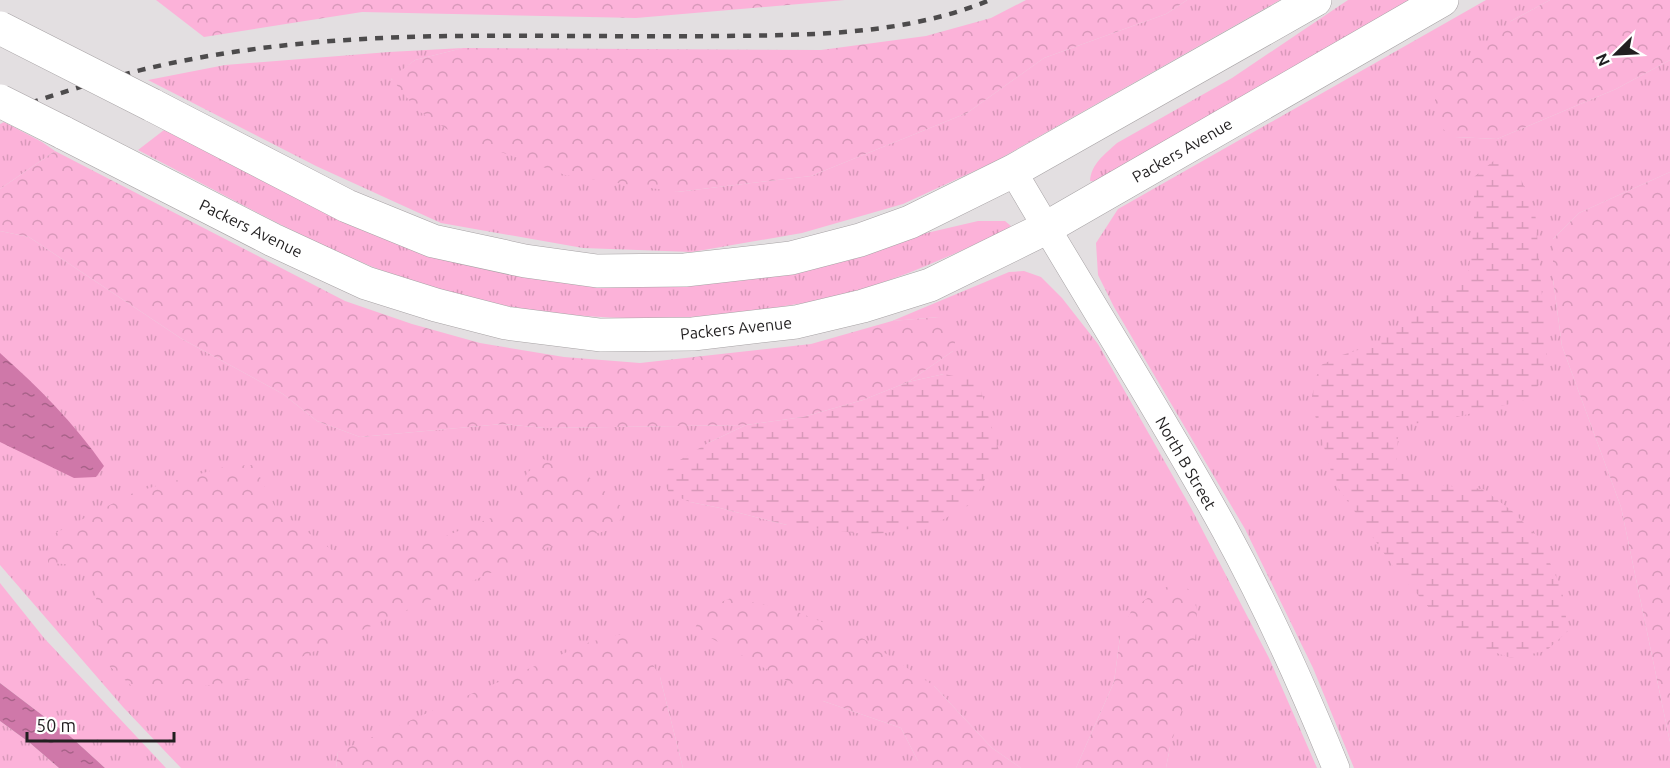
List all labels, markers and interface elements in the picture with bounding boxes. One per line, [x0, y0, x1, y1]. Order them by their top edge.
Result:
north arrow [1586, 24, 1646, 84]
text: N [1592, 51, 1613, 69]
street label: Packers Avenue [1129, 114, 1235, 186]
street label: Packers Avenue [197, 195, 305, 261]
street label: Packers Avenue [679, 313, 793, 343]
street label: North B Street [1152, 413, 1220, 513]
scale bar [27, 705, 174, 743]
text: 50 m [36, 715, 76, 735]

